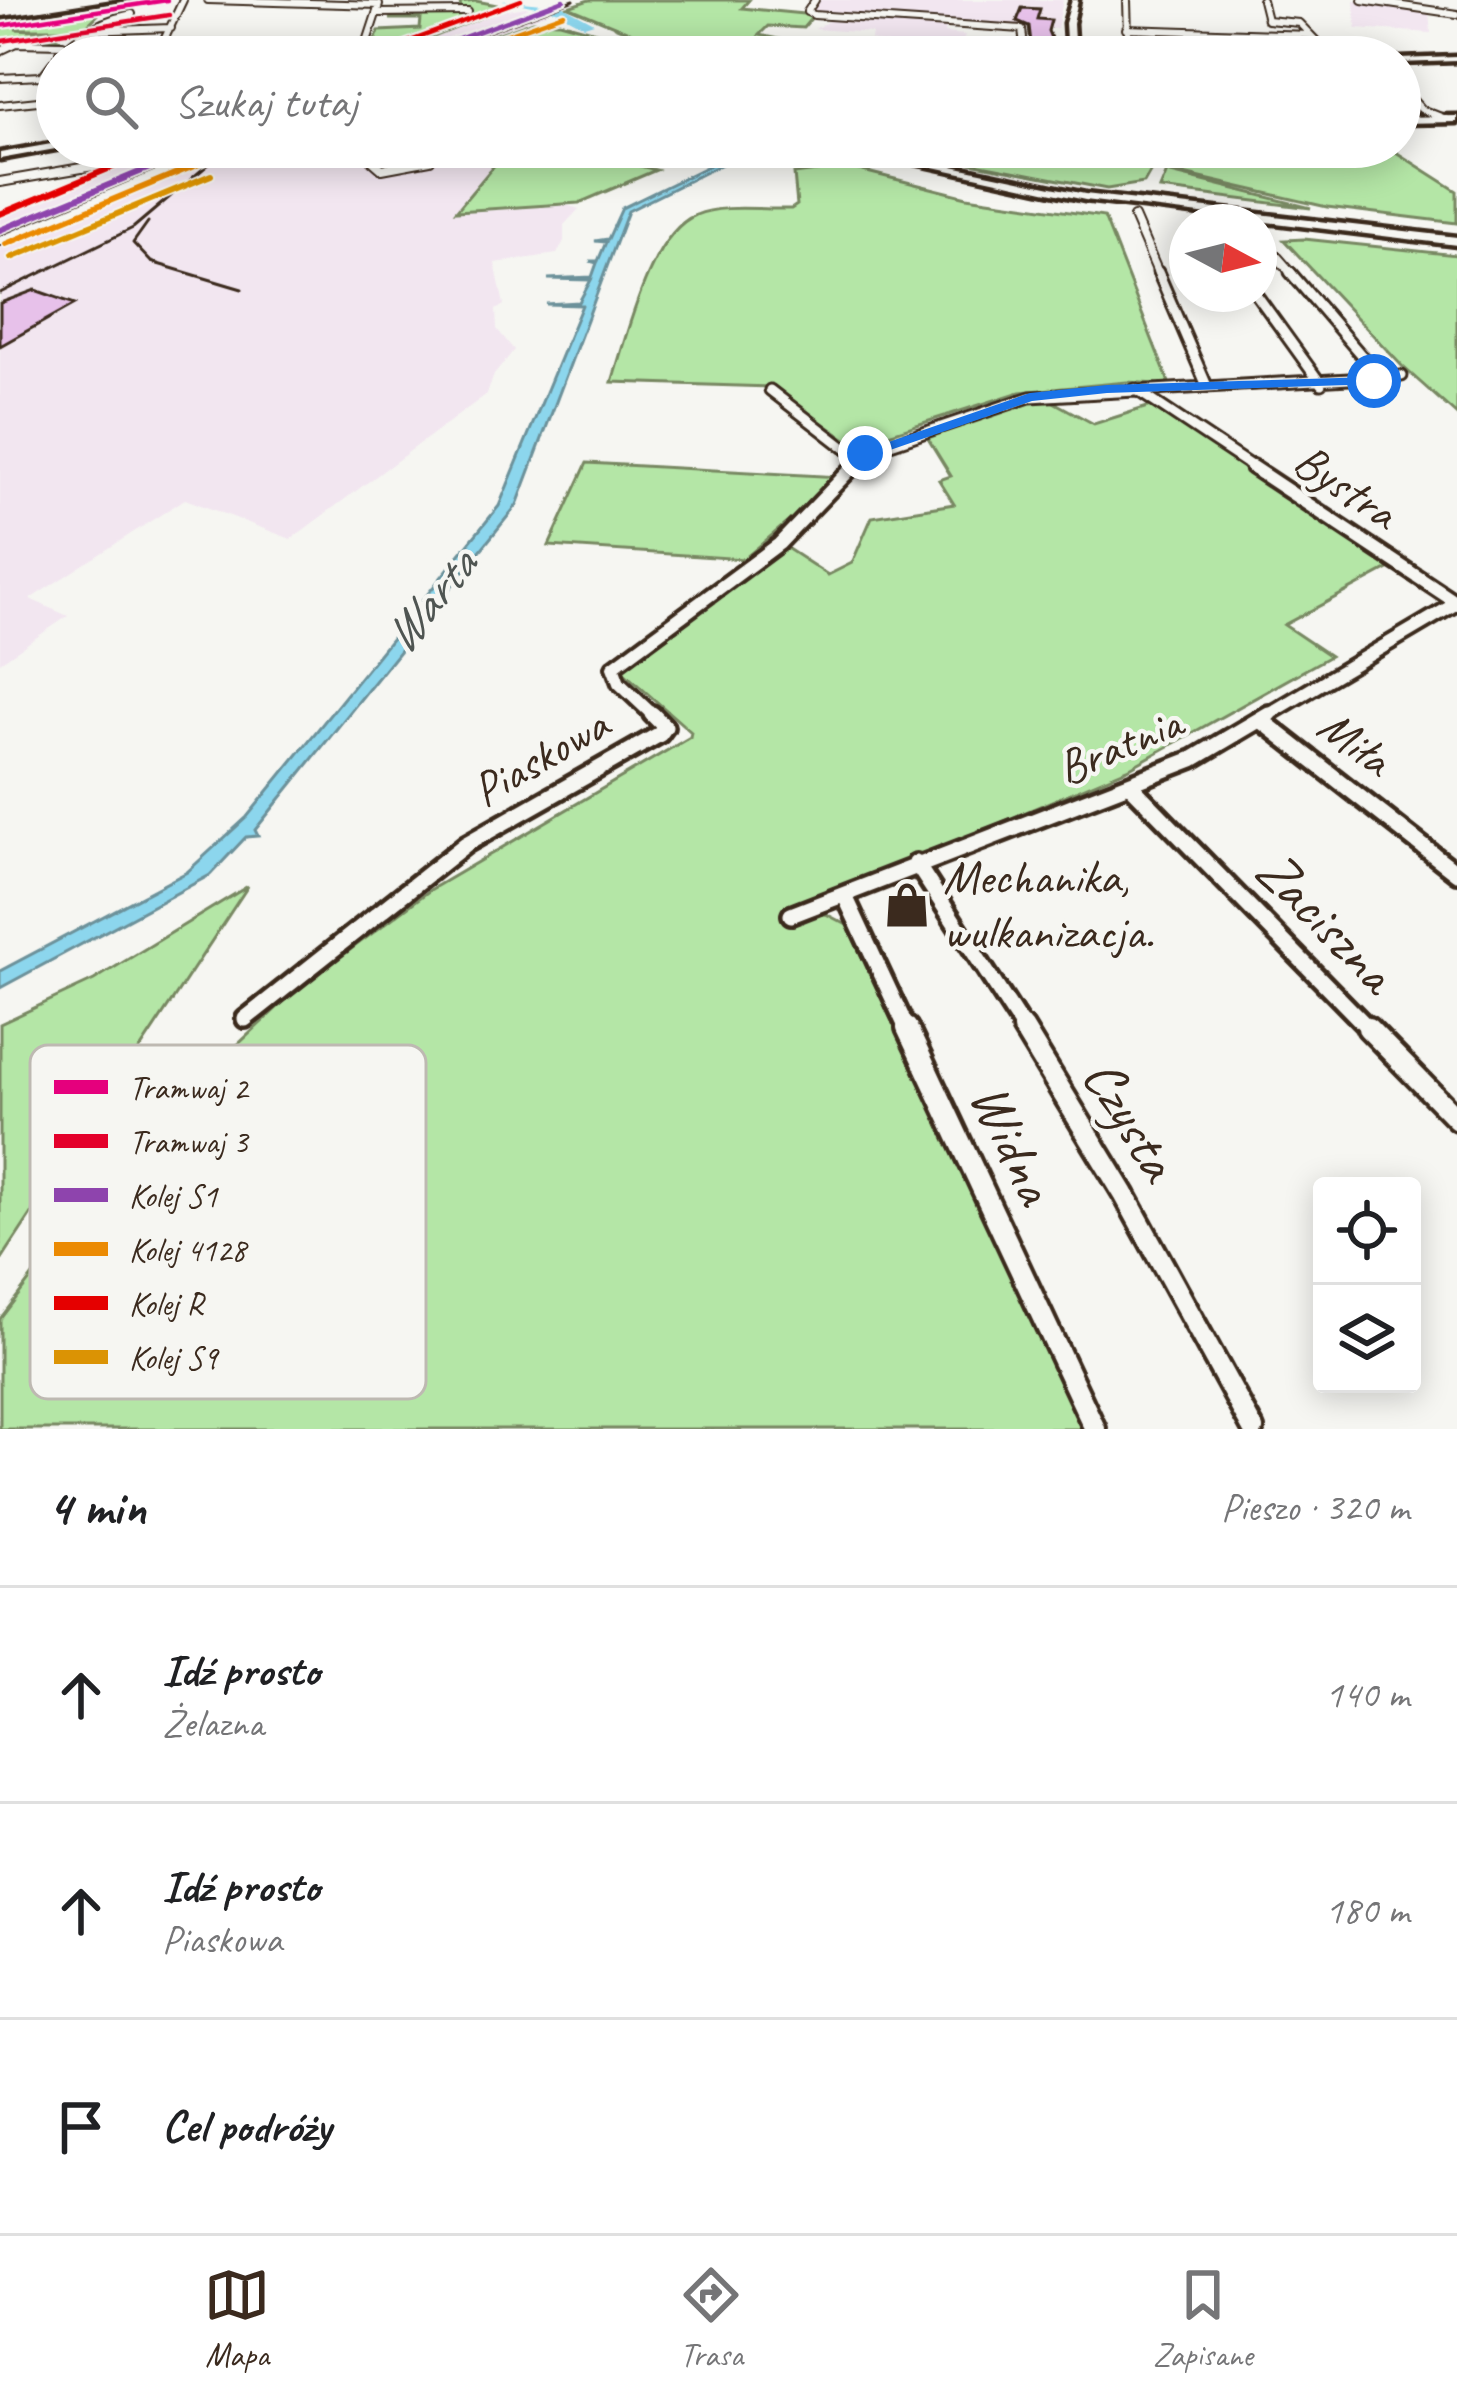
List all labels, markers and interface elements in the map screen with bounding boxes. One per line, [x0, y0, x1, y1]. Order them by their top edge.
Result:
search box [36, 36, 1421, 168]
icon: search [78, 69, 144, 135]
text: Szukaj tutaj [174, 74, 357, 131]
north arrow [1169, 204, 1277, 312]
route start [1347, 354, 1401, 408]
route end [838, 426, 892, 480]
street label: Bystra [1283, 430, 1412, 544]
water label: Warta [368, 533, 493, 666]
street label: Bratnia [1048, 690, 1194, 798]
street label: Piaskowa [461, 693, 622, 820]
street label: Miła [1307, 695, 1406, 791]
street label: Zaciszna [1241, 835, 1414, 1011]
place label: Mechanika, wulkanizacja. [943, 847, 1154, 962]
shop icon: Mechanika, wulkanizacja. [882, 880, 932, 930]
legend [30, 1045, 426, 1399]
street label: Czysta [1067, 1045, 1197, 1196]
text: Tramwaj 2 [129, 1067, 251, 1109]
street label: Widna [954, 1071, 1073, 1217]
text: Tramwaj 3 [129, 1121, 250, 1163]
text: Kolej S1 [129, 1175, 219, 1217]
map controls [1313, 1177, 1421, 1393]
button: locate [1313, 1177, 1421, 1285]
text: Kolej 4128 [129, 1229, 249, 1271]
text: Kolej R [129, 1283, 206, 1325]
button: layers [1313, 1285, 1421, 1393]
text: Kolej S9 [129, 1337, 220, 1379]
text: 4 min [48, 1475, 146, 1539]
text: Pieszo · 320 m [1221, 1483, 1409, 1532]
text: Idź prosto [162, 1642, 320, 1699]
icon: ahead [48, 1662, 114, 1728]
text: 140 m [1325, 1670, 1409, 1719]
text: Żelazna [162, 1699, 263, 1748]
text: Idź prosto [162, 1858, 320, 1915]
icon: ahead [48, 1878, 114, 1944]
text: 180 m [1325, 1886, 1409, 1935]
text: Piaskowa [162, 1915, 282, 1964]
icon: arrive [48, 2094, 114, 2160]
text: Cel podróży [162, 2098, 331, 2155]
tab: Mapa [204, 2262, 270, 2376]
tab: Trasa [678, 2262, 744, 2376]
tab: Zapisane [1153, 2262, 1253, 2376]

